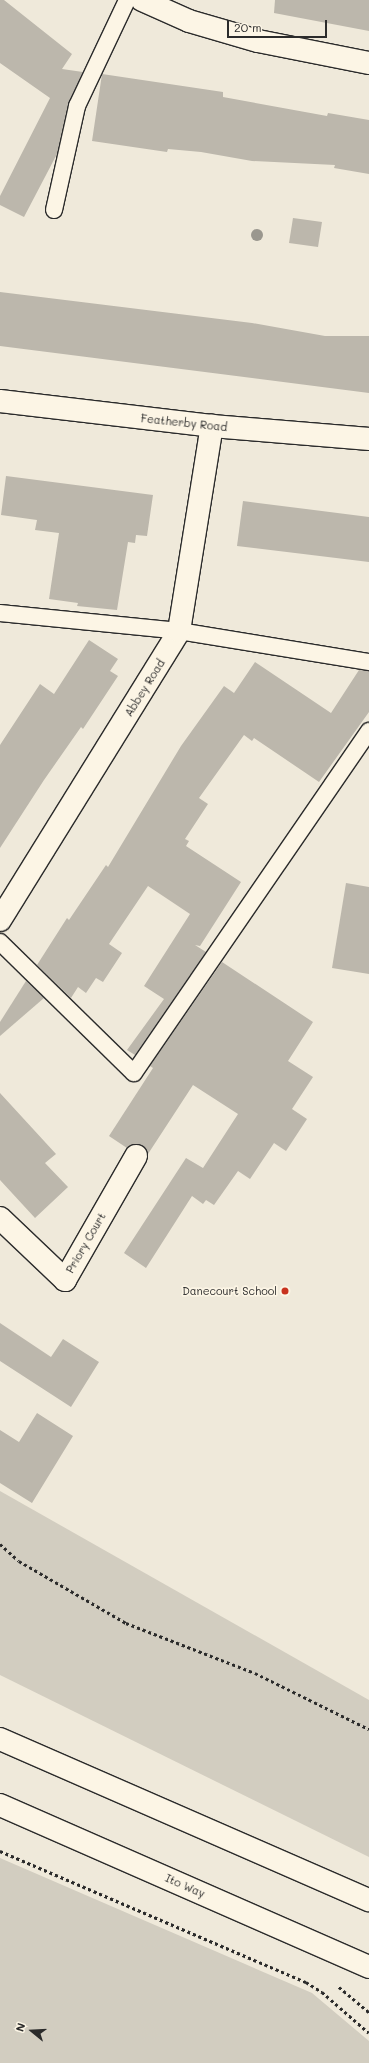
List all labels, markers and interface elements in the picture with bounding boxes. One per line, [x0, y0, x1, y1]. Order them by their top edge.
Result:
scale bar [229, 12, 329, 38]
text: 20 m [234, 19, 262, 35]
street label: Featherby Road [140, 412, 228, 434]
street label: Abbey Road [122, 657, 168, 719]
street label: Priory Court [63, 1210, 109, 1276]
place label: Danecourt School [182, 1284, 277, 1298]
marker: Danecourt School [280, 1286, 290, 1296]
street label: Ito Way [163, 1871, 207, 1901]
north arrow [12, 2011, 52, 2051]
text: N [12, 2021, 29, 2033]

